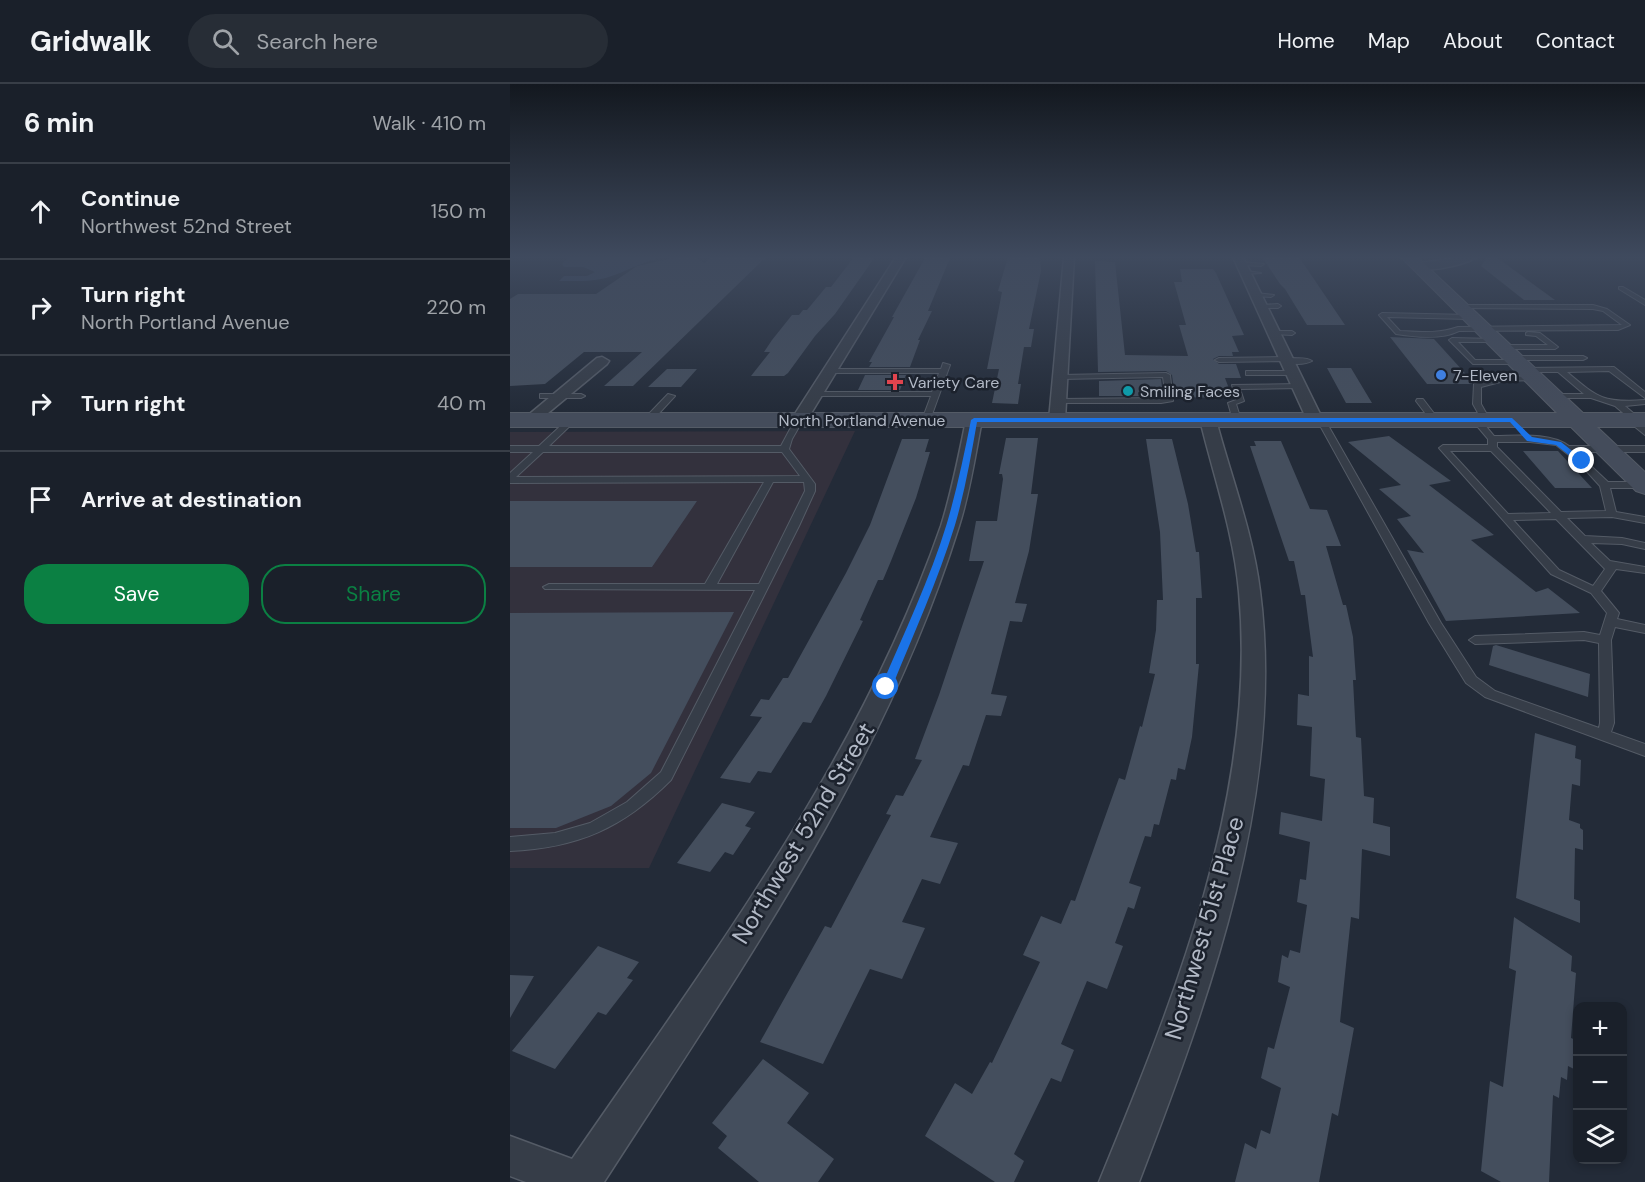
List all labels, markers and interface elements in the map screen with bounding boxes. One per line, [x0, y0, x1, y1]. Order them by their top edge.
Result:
search box [188, 14, 608, 68]
text: Gridwalk [30, 23, 152, 60]
icon: search [209, 25, 242, 58]
text: Search here [257, 27, 378, 56]
text: Home [1277, 27, 1335, 55]
text: Map [1368, 27, 1410, 55]
text: About [1443, 27, 1503, 55]
text: Contact [1536, 27, 1615, 55]
text: 6 min [24, 106, 94, 140]
text: Walk · 410 m [372, 110, 486, 136]
text: Continue [81, 184, 180, 213]
icon: ahead [24, 195, 57, 228]
text: 150 m [431, 198, 486, 224]
text: Northwest 52nd Street [81, 213, 292, 239]
text: Turn right [81, 280, 186, 309]
icon: right [24, 291, 57, 324]
text: 220 m [426, 294, 486, 320]
text: North Portland Avenue [81, 309, 290, 335]
place label: 7-Eleven [1453, 365, 1517, 386]
marker: 7-Eleven [1434, 368, 1448, 382]
place label: Variety Care [908, 372, 999, 393]
marker: Variety Care [886, 373, 904, 391]
place label: Smiling Faces [1140, 381, 1240, 402]
marker: Smiling Faces [1121, 384, 1135, 398]
icon: right [24, 387, 57, 420]
text: Turn right [81, 389, 186, 418]
text: 40 m [437, 390, 486, 416]
street label: North Portland Avenue [779, 410, 945, 431]
route end [1568, 447, 1594, 473]
icon: arrive [24, 483, 57, 516]
text: Arrive at destination [81, 485, 302, 514]
button: Save [24, 564, 249, 624]
button: Share [261, 564, 486, 624]
route start [872, 673, 898, 699]
street label: Northwest 52nd Street [725, 717, 881, 949]
street label: Northwest 51st Place [1157, 813, 1251, 1043]
map controls [1573, 1002, 1627, 1164]
button: + [1573, 1002, 1627, 1056]
button: − [1573, 1056, 1627, 1110]
button: layers [1573, 1110, 1627, 1164]

